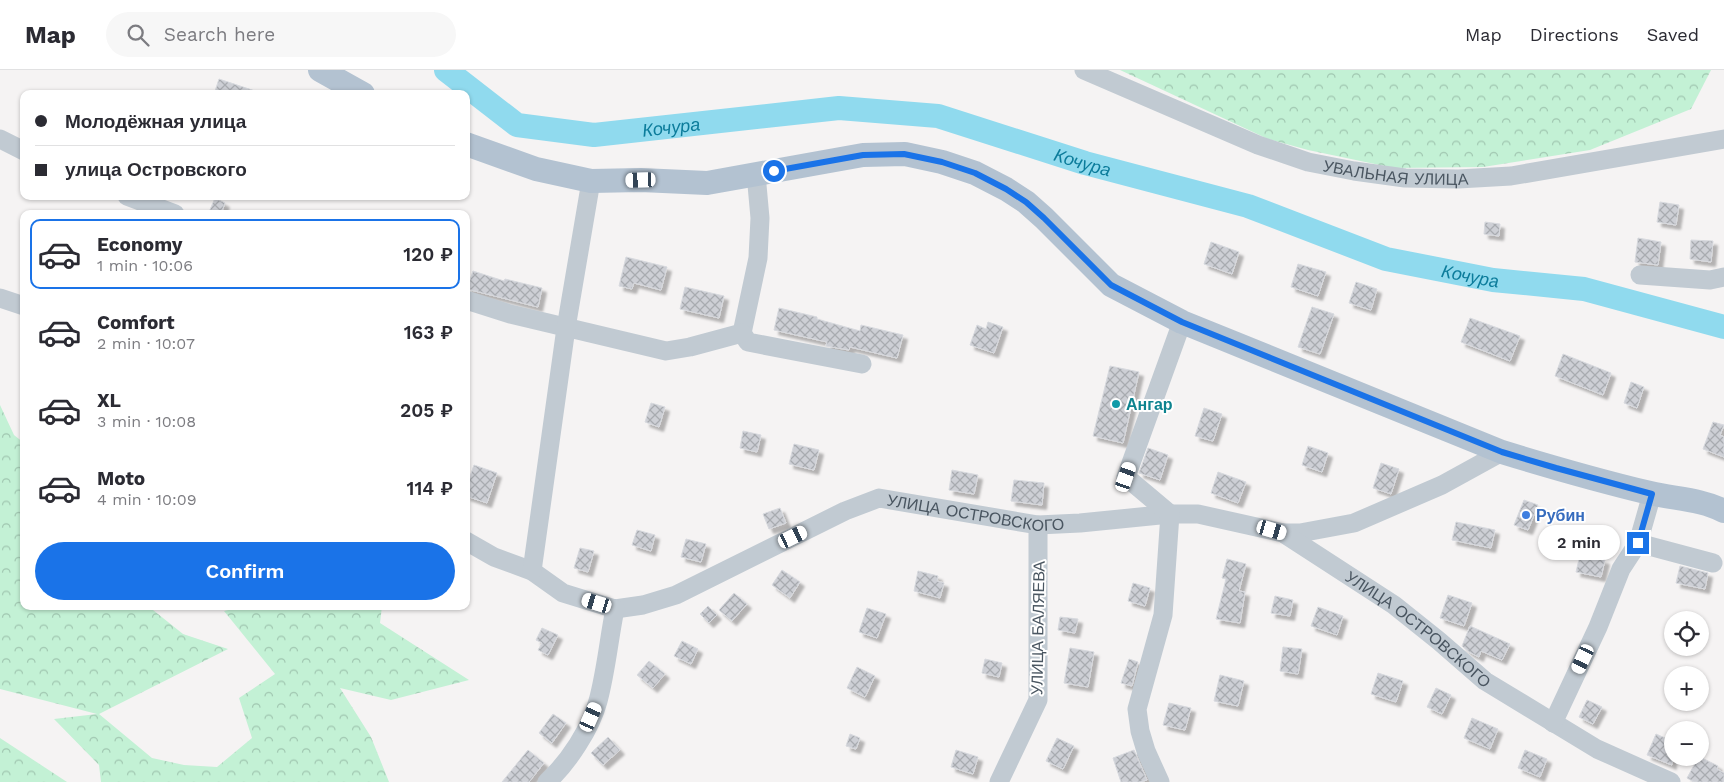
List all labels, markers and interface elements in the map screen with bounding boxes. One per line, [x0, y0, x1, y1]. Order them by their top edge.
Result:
search box [106, 12, 456, 57]
text: Map [25, 21, 76, 49]
icon: search [124, 21, 152, 49]
text: Search here [164, 23, 275, 46]
text: Map [1465, 24, 1502, 45]
text: Directions [1530, 24, 1619, 45]
text: Saved [1647, 24, 1699, 45]
text: Молодёжная улица [65, 110, 246, 133]
water label: Кочура [641, 113, 701, 140]
water label: Кочура [1052, 143, 1113, 180]
street label: УВАЛЬНАЯ УЛИЦА [1322, 156, 1469, 189]
text: улица Островского [65, 158, 247, 181]
route start [763, 160, 785, 182]
car [625, 172, 656, 188]
icon: car [37, 232, 82, 277]
text: Economy [97, 233, 182, 256]
text: 120 ₽ [403, 243, 453, 266]
text: 1 min · 10:06 [97, 256, 193, 275]
water label: Кочура [1440, 260, 1500, 291]
icon: car [37, 310, 82, 355]
text: Comfort [97, 311, 175, 334]
text: 163 ₽ [404, 321, 453, 344]
text: 2 min · 10:07 [97, 334, 195, 353]
icon: car [37, 388, 82, 433]
text: XL [97, 389, 121, 412]
place label: Ангар [1126, 395, 1173, 414]
marker: Ангар [1110, 398, 1122, 410]
text: 205 ₽ [400, 399, 453, 422]
text: 3 min · 10:08 [97, 412, 196, 431]
car [1114, 460, 1137, 494]
icon: car [37, 466, 82, 511]
text: Moto [97, 467, 145, 490]
text: 114 ₽ [407, 477, 453, 500]
text: 4 min · 10:09 [97, 490, 197, 509]
street label: УЛИЦА ОСТРОВСКОГО [886, 490, 1065, 535]
place label: Рубин [1536, 506, 1585, 525]
marker: Рубин [1520, 509, 1532, 521]
car [1255, 519, 1288, 541]
car [776, 524, 809, 550]
callout: 2 min [1538, 526, 1620, 560]
route end [1627, 532, 1649, 554]
text: 2 min [1557, 533, 1601, 552]
button: Confirm [35, 542, 455, 600]
street label: УЛИЦА БАЛЯЕВА [1027, 560, 1049, 695]
street label: УЛИЦА ОСТРОВСКОГО [1342, 567, 1495, 691]
car [580, 591, 613, 615]
map controls [1664, 611, 1709, 766]
button: locate [1664, 611, 1709, 656]
car [1569, 642, 1596, 676]
button: + [1664, 666, 1709, 711]
car [578, 700, 603, 734]
button: − [1664, 721, 1709, 766]

